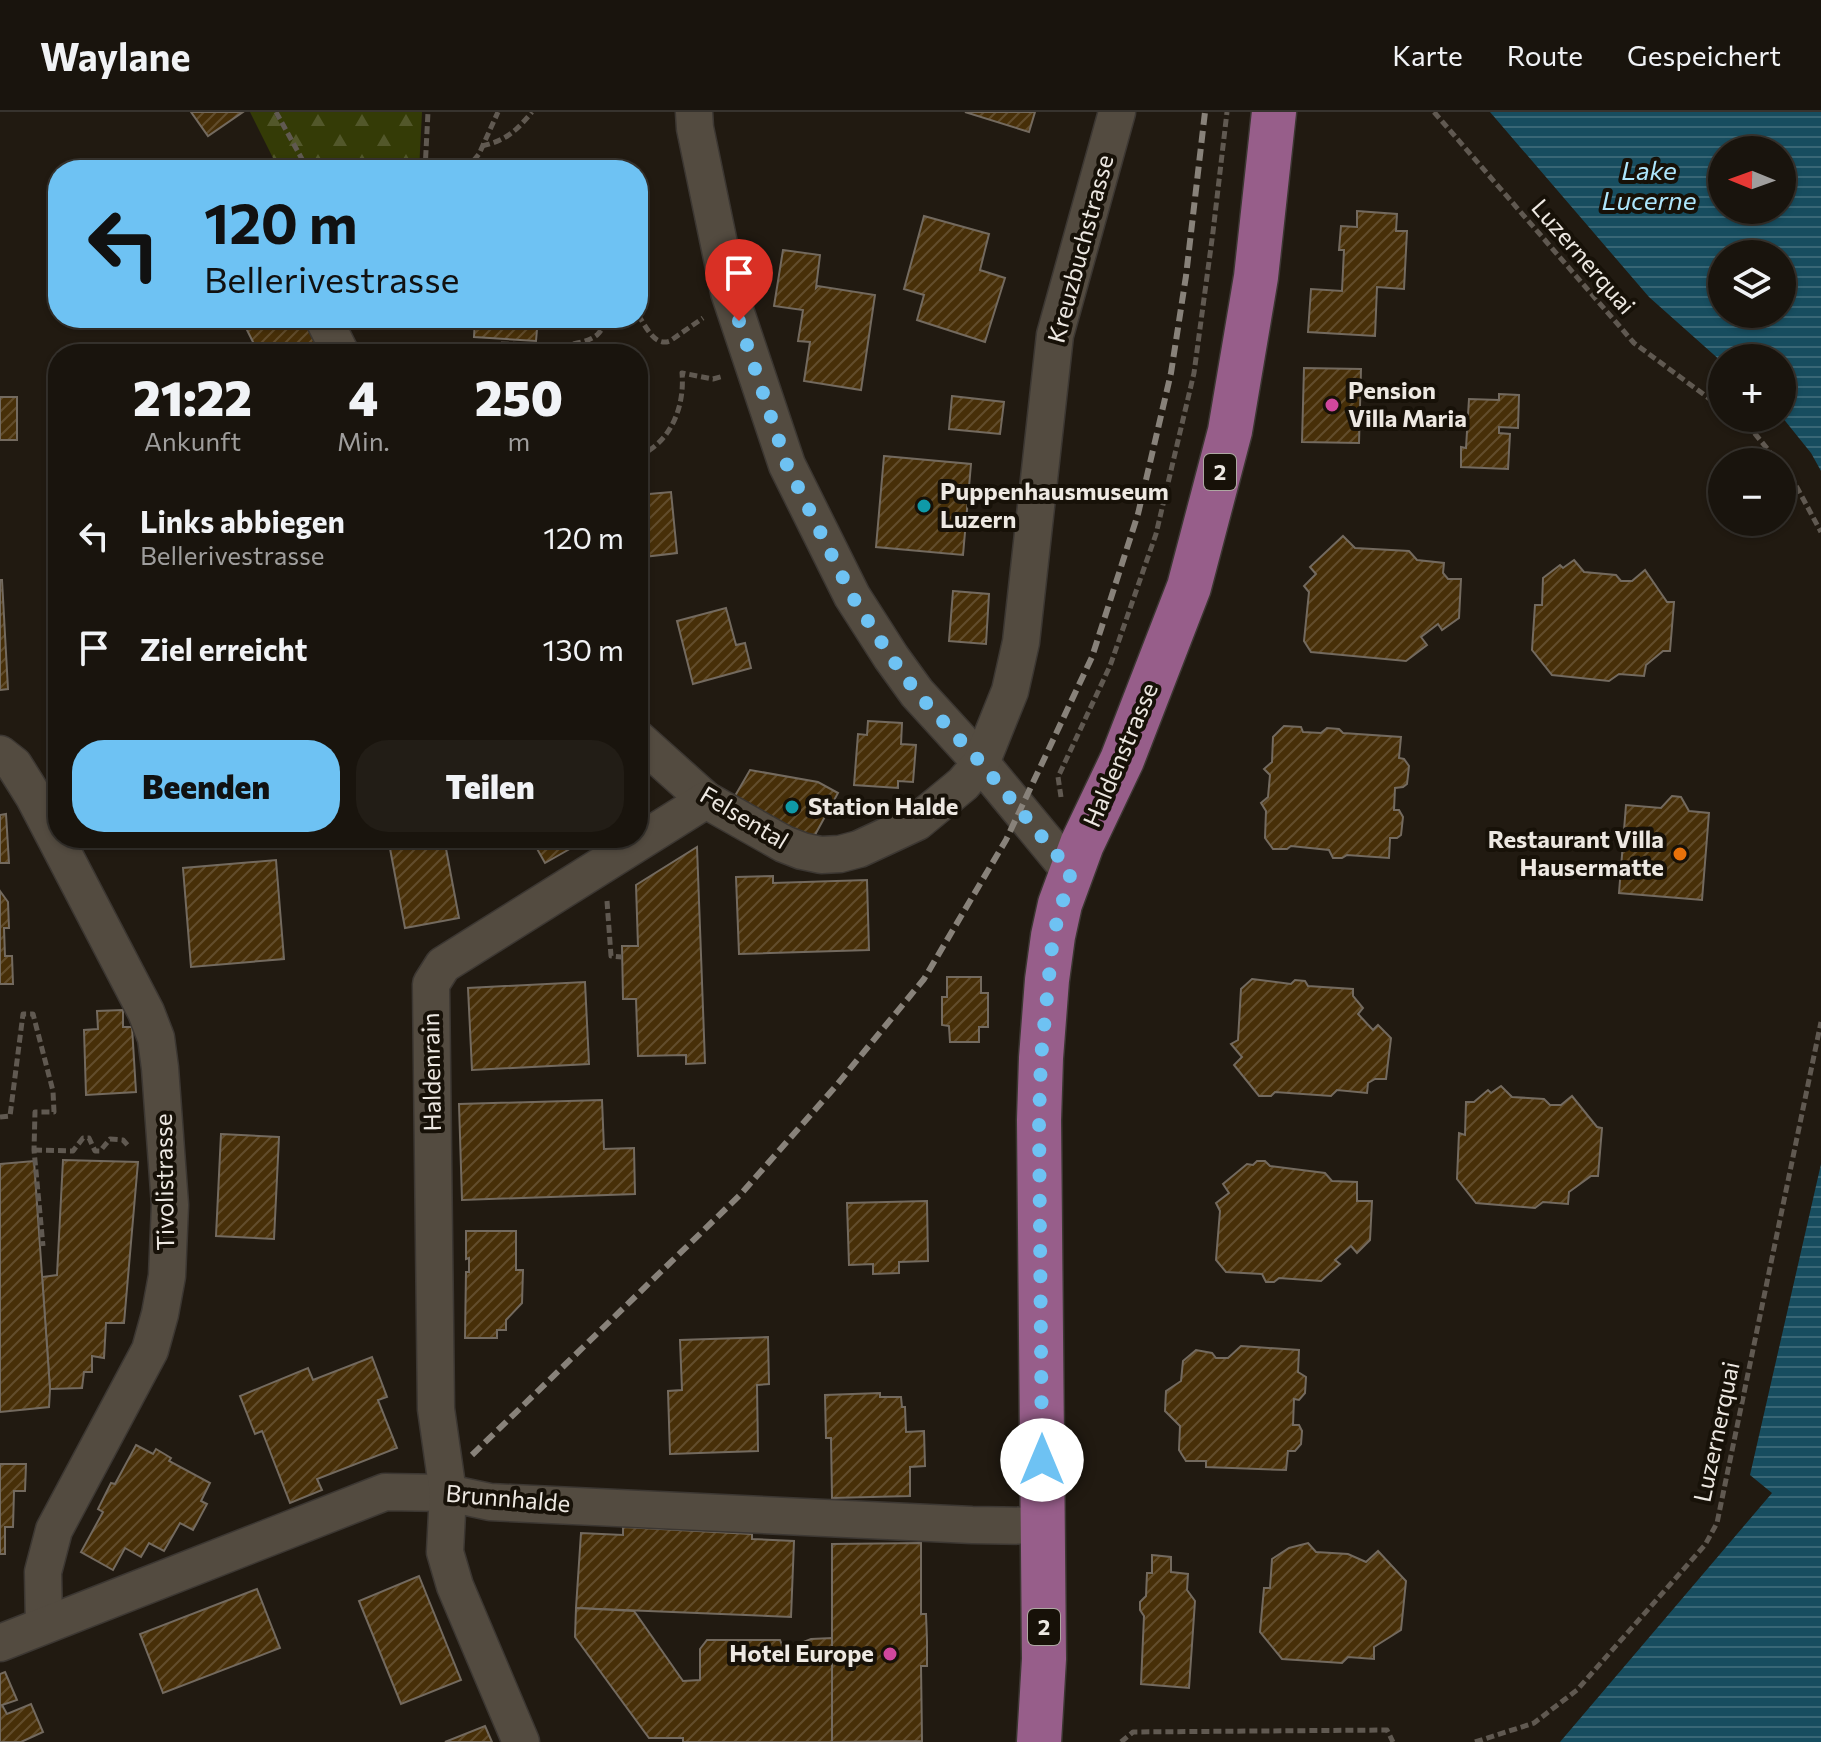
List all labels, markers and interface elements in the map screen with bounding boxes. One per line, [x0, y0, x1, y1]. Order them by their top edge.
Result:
text: Waylane [40, 32, 190, 79]
text: Karte [1392, 38, 1463, 72]
text: Route [1507, 38, 1583, 72]
text: Gespeichert [1627, 38, 1781, 72]
north arrow [1708, 136, 1796, 224]
map controls [1708, 136, 1796, 536]
street label: Kreuzbuchstrasse [1040, 151, 1119, 346]
water label: Lake Lucerne [1602, 154, 1697, 215]
text: 120 m [204, 187, 358, 256]
icon: left [72, 192, 176, 296]
street label: Luzernerquai [1526, 193, 1642, 320]
pin [705, 239, 773, 321]
button: layers [1708, 240, 1796, 328]
icon: arrive [717, 251, 761, 295]
text: Bellerivestrasse [204, 256, 460, 300]
button: + [1708, 344, 1796, 432]
text: 21:22 [133, 367, 252, 426]
text: 4 [348, 367, 378, 426]
text: 250 [475, 367, 563, 426]
place label: Pension Villa Maria [1348, 375, 1467, 432]
marker: Pension Villa Maria [1323, 396, 1341, 414]
text: Ankunft [144, 425, 241, 456]
text: Min. [337, 425, 390, 456]
text: m [508, 425, 530, 456]
button: − [1708, 448, 1796, 536]
road number: 2 [1204, 454, 1236, 490]
place label: Puppenhausmuseum Luzern [940, 476, 1169, 533]
marker: Puppenhausmuseum Luzern [915, 497, 933, 515]
text: Links abbiegen [140, 502, 345, 539]
icon: left [72, 514, 116, 558]
text: 120 m [543, 518, 624, 555]
text: Bellerivestrasse [140, 539, 325, 570]
icon: arrive [72, 626, 116, 670]
text: Ziel erreicht [140, 630, 308, 667]
text: 130 m [543, 630, 624, 667]
street label: Haldenstrasse [1076, 678, 1163, 831]
button: Beenden [72, 740, 340, 832]
button: Teilen [356, 740, 624, 832]
street label: Felsental [695, 779, 794, 854]
place label: Station Halde [808, 791, 958, 820]
marker: Station Halde [783, 798, 801, 816]
place label: Restaurant Villa Hausermatte [1488, 824, 1664, 881]
marker: Restaurant Villa Hausermatte [1671, 845, 1689, 863]
street label: Haldenrain [415, 1012, 446, 1132]
street label: Tivolistrasse [148, 1113, 179, 1251]
street label: Luzernerquai [1686, 1359, 1745, 1505]
position arrow [1000, 1418, 1084, 1502]
street label: Brunnhalde [445, 1478, 572, 1517]
road number: 2 [1028, 1609, 1060, 1645]
place label: Hotel Europe [729, 1638, 874, 1667]
marker: Hotel Europe [881, 1645, 899, 1663]

